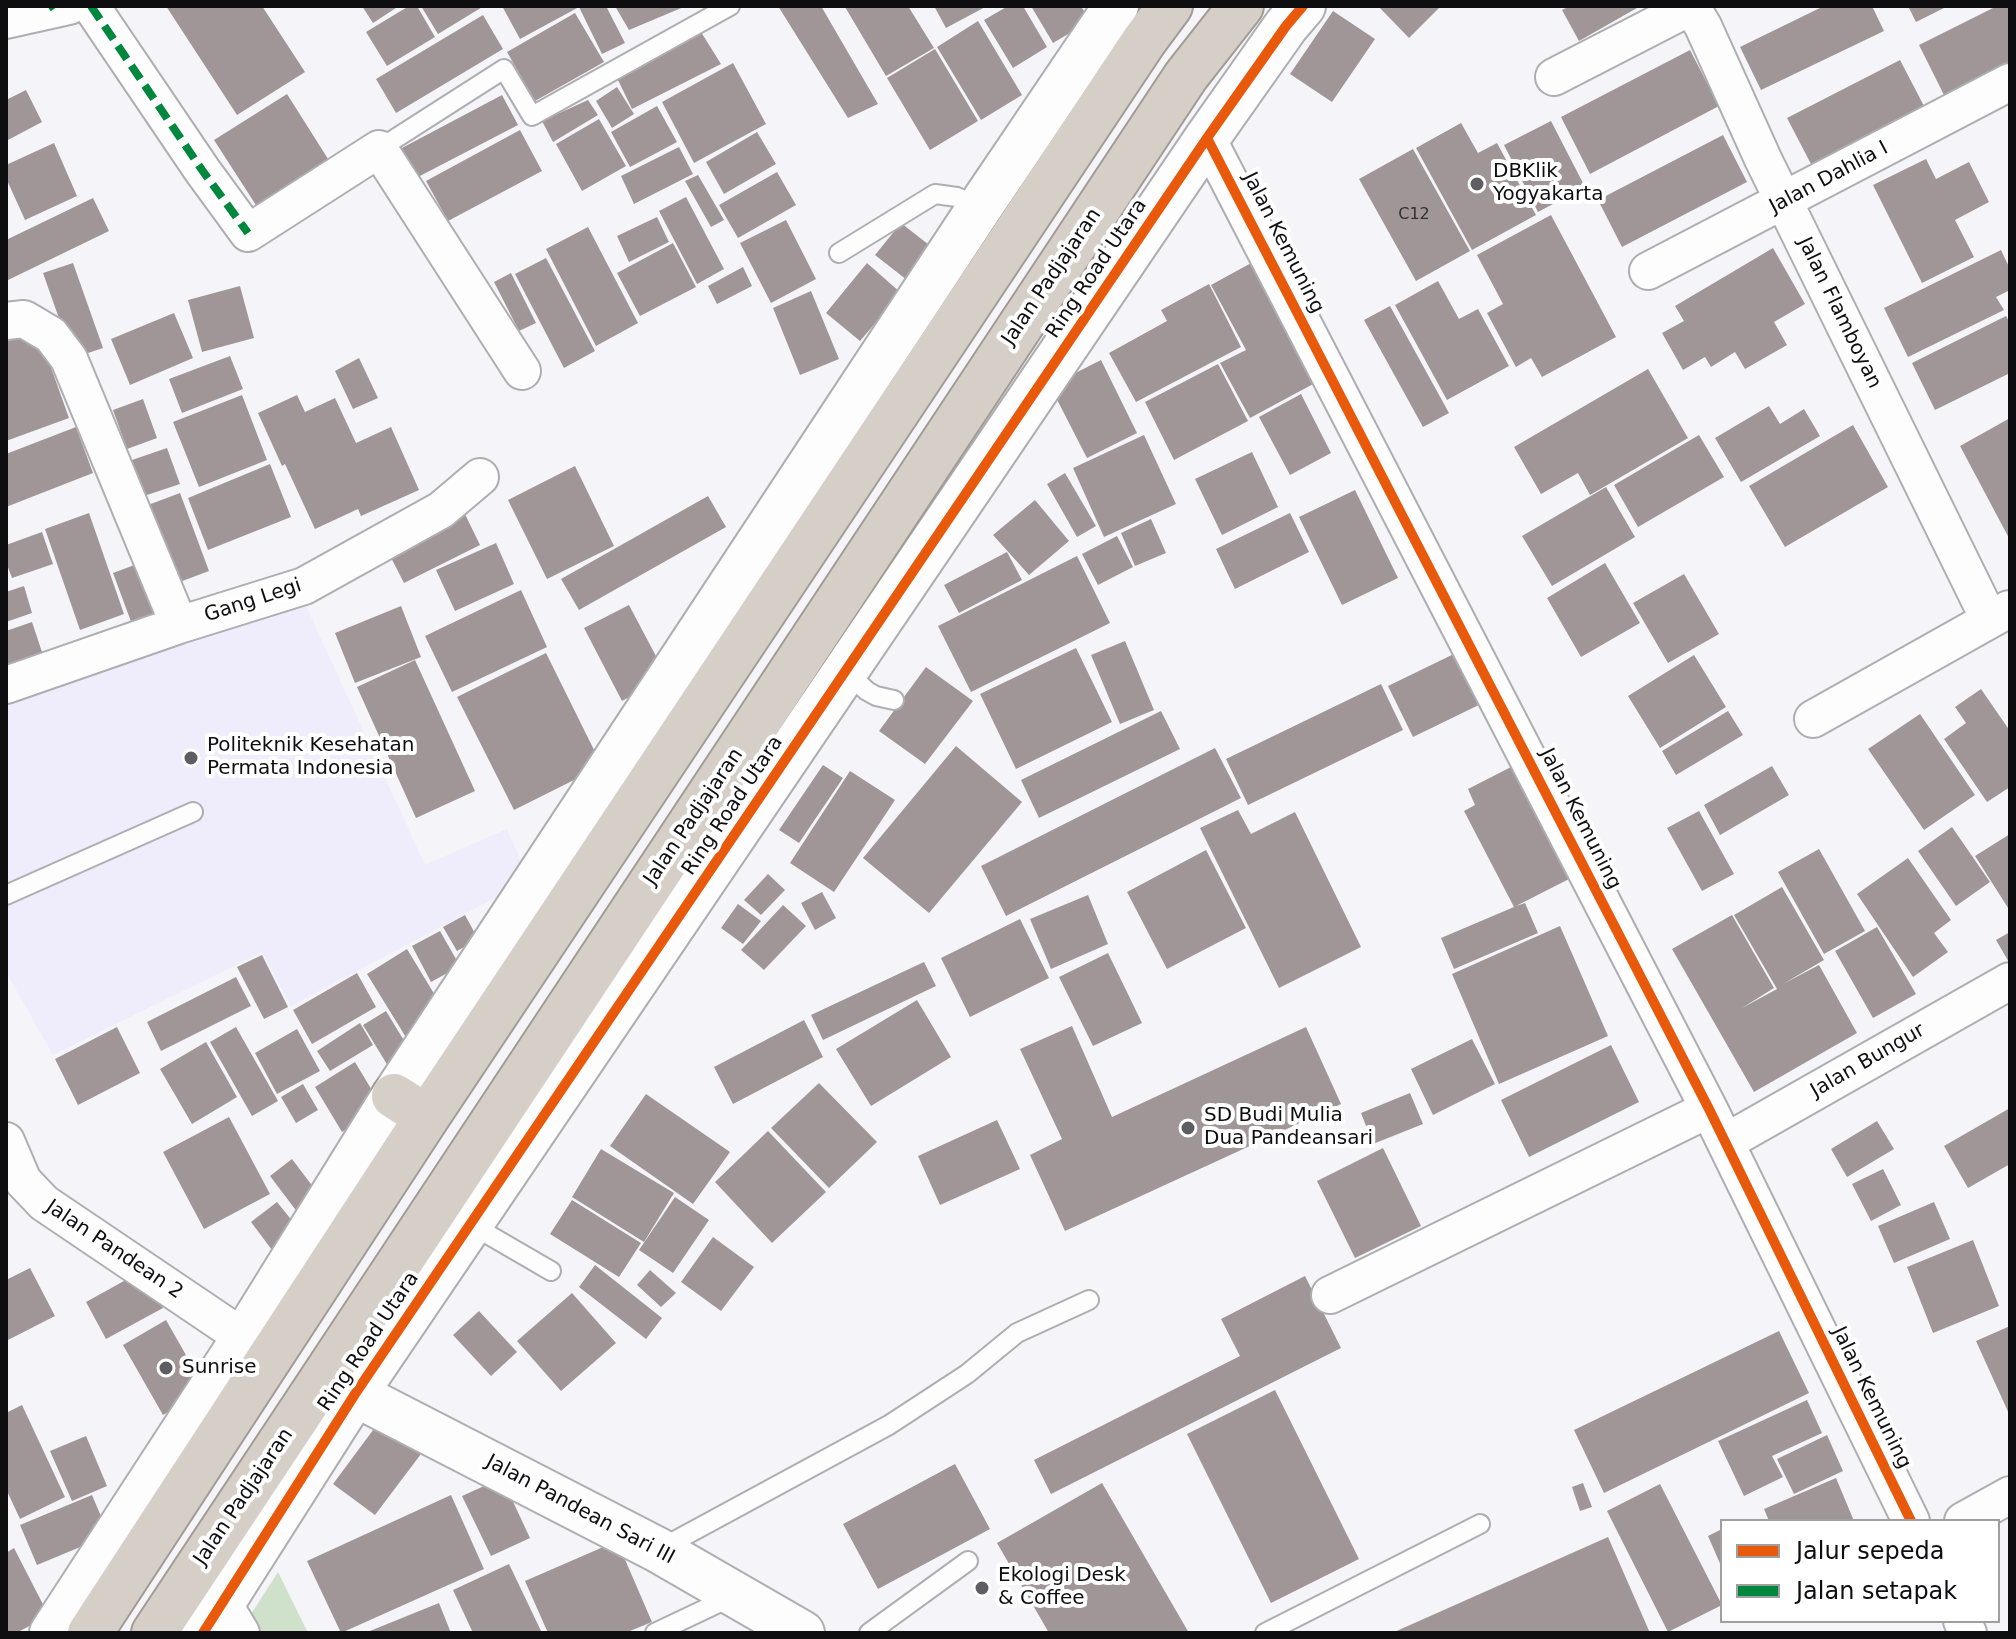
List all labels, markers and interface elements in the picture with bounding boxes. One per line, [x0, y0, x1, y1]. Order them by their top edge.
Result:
street label: Jalan Dahlia I [1766, 137, 1892, 219]
place label: DBKlik Yogyakarta [1493, 160, 1603, 207]
street label: Jalan Kemuning [1237, 168, 1329, 318]
marker: DBKlik Yogyakarta [1468, 175, 1486, 193]
street label: Ring Road Utara [1041, 195, 1153, 343]
street label: Jalan Padjajaran [997, 204, 1107, 350]
house number: C12 [1398, 205, 1430, 225]
street label: Jalan Flamboyan [1792, 233, 1886, 393]
street label: Gang Legi [201, 574, 305, 628]
street label: Ring Road Utara [677, 732, 789, 880]
place label: Politeknik Kesehatan Permata Indonesia [207, 734, 414, 781]
street label: Jalan Padjajaran [639, 744, 749, 890]
street label: Jalan Kemuning [1534, 744, 1626, 894]
marker: Politeknik Kesehatan Permata Indonesia [182, 749, 200, 767]
street label: Jalan Bungur [1807, 1019, 1929, 1103]
place label: SD Budi Mulia Dua Pandeansari [1204, 1104, 1373, 1151]
marker: SD Budi Mulia Dua Pandeansari [1179, 1119, 1197, 1137]
street label: Jalan Pandean 2 [41, 1195, 187, 1305]
street label: Ring Road Utara [313, 1268, 425, 1416]
street label: Jalan Kemuning [1826, 1323, 1916, 1473]
place label: Sunrise [182, 1356, 257, 1380]
marker: Sunrise [157, 1359, 175, 1377]
street label: Jalan Padjajaran [189, 1424, 299, 1570]
street label: Jalan Pandean Sari III [482, 1450, 678, 1570]
legend [1720, 1519, 2000, 1623]
text: Jalur sepeda [1796, 1537, 1944, 1565]
place label: Ekologi Desk & Coffee [998, 1564, 1126, 1611]
text: Jalan setapak [1796, 1577, 1957, 1605]
marker: Ekologi Desk & Coffee [973, 1579, 991, 1597]

